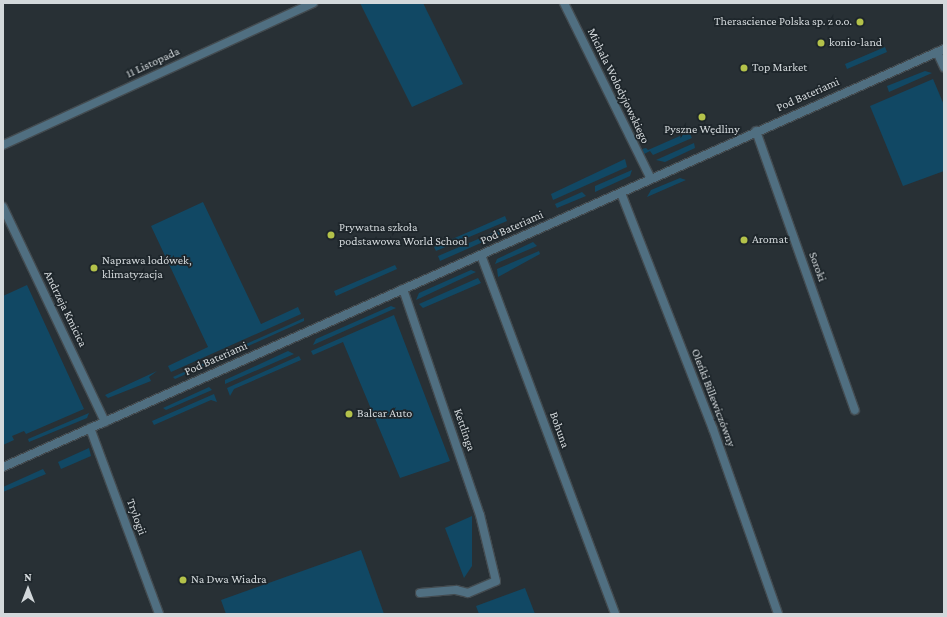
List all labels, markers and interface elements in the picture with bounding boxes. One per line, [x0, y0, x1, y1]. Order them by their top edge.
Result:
place label: Therascience Polska sp. z o.o. [714, 15, 852, 29]
marker: Therascience Polska sp. z o.o. [855, 17, 865, 27]
street label: Michała Wołodyjowskiego [584, 26, 652, 146]
place label: konio-land [829, 36, 882, 50]
marker: konio-land [816, 38, 826, 48]
street label: 11 Listopada [124, 44, 182, 82]
place label: Top Market [752, 61, 807, 75]
marker: Top Market [739, 63, 749, 73]
street label: Pod Bateriami [774, 75, 842, 115]
marker: Pyszne Wędliny [697, 112, 707, 122]
place label: Pyszne Wędliny [664, 123, 740, 137]
street label: Pod Bateriami [478, 208, 546, 248]
place label: Prywatna szkoła podstawowa World School [339, 221, 467, 249]
marker: Prywatna szkoła podstawowa World School [326, 230, 336, 240]
place label: Aromat [752, 233, 788, 247]
marker: Aromat [739, 235, 749, 245]
street label: Soroki [805, 250, 829, 284]
place label: Naprawa lodówek, klimatyzacja [102, 254, 192, 282]
marker: Naprawa lodówek, klimatyzacja [89, 263, 99, 273]
street label: Andrzeja Kmicica [40, 268, 90, 350]
street label: Pod Bateriami [182, 339, 250, 379]
street label: Oleńki Billewiczówny [688, 347, 738, 449]
place label: Balcar Auto [357, 407, 412, 421]
street label: Kettlinga [450, 407, 478, 453]
marker: Balcar Auto [344, 409, 354, 419]
street label: Bohuna [546, 410, 572, 450]
street label: Trylogii [123, 497, 149, 537]
north arrow [8, 569, 48, 609]
text: N [24, 571, 32, 583]
place label: Na Dwa Wiadra [191, 573, 267, 587]
marker: Na Dwa Wiadra [178, 575, 188, 585]

